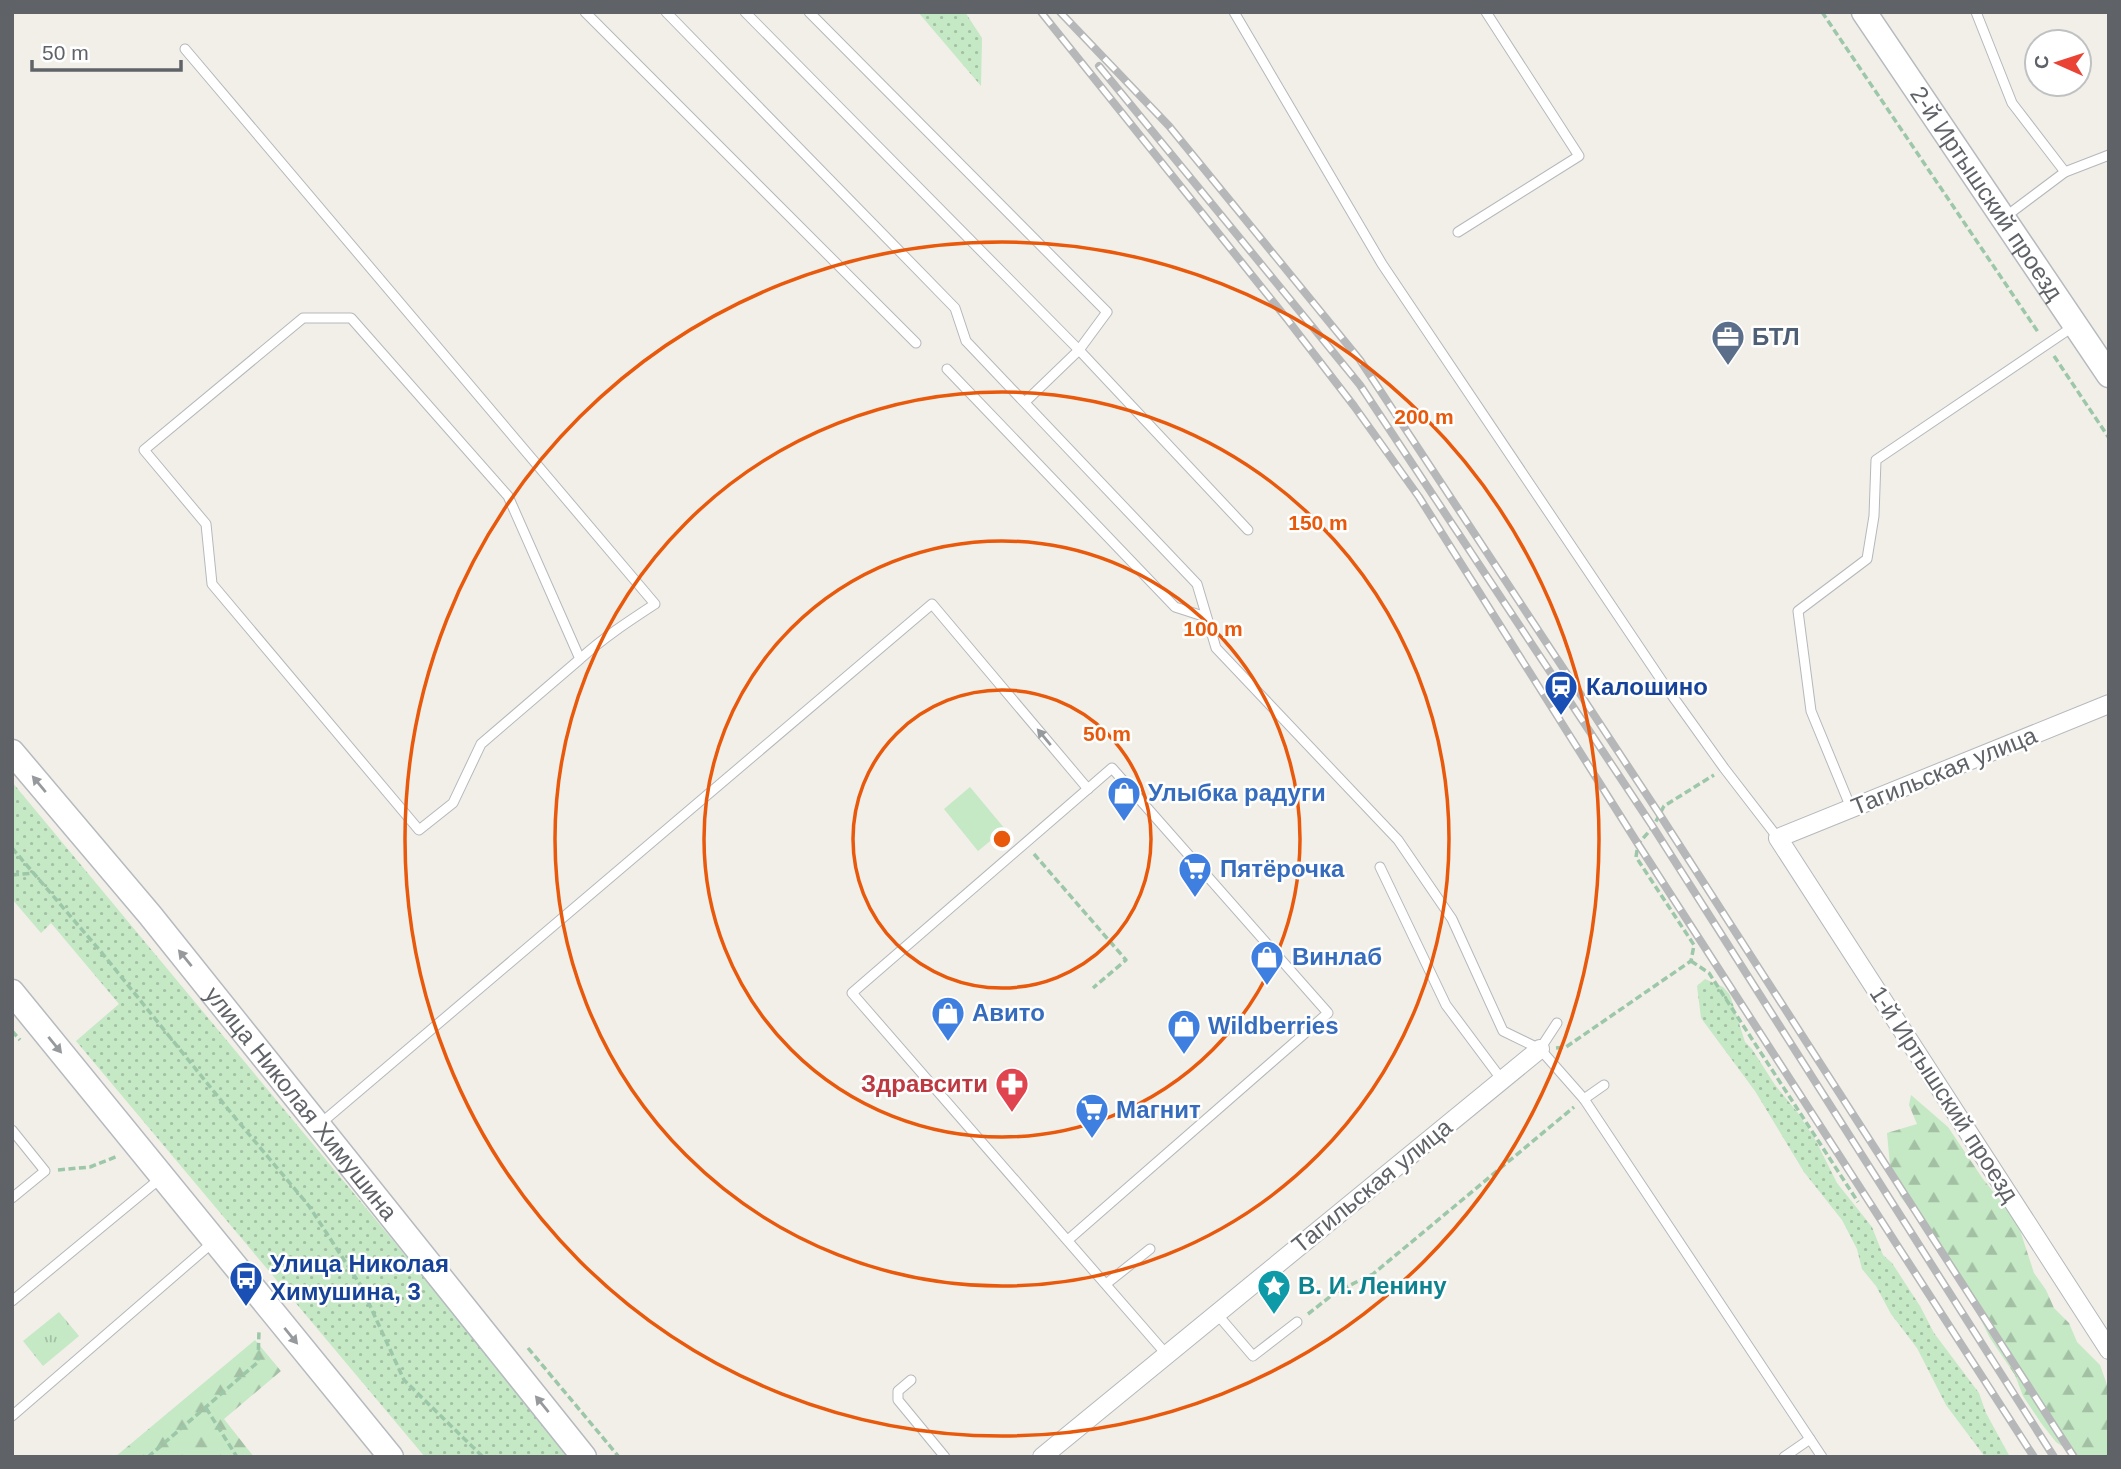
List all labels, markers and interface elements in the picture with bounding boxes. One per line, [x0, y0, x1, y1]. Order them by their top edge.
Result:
scale bar [32, 28, 180, 72]
north arrow [2023, 28, 2093, 98]
text: 50 m [42, 41, 89, 64]
text: С [2031, 54, 2052, 70]
street label: 2-й Иртышский проезд [1905, 81, 2069, 305]
office icon: БТЛ [1709, 318, 1747, 367]
place label: БТЛ [1752, 323, 1800, 350]
text: 200 m [1394, 405, 1454, 428]
text: 150 m [1288, 511, 1348, 534]
text: 100 m [1183, 617, 1243, 640]
station icon: Калошино [1542, 668, 1580, 717]
place label: Калошино [1586, 673, 1708, 700]
street label: Тагильская улица [1847, 721, 2041, 820]
text: 50 m [1083, 722, 1131, 745]
one-way arrow [1036, 728, 1052, 746]
shop icon: Улыбка радуги [1105, 774, 1143, 823]
one-way arrow [32, 775, 47, 792]
place label: Улыбка радуги [1148, 779, 1326, 806]
centre of rings [990, 827, 1014, 851]
supermarket icon: Пятёрочка [1176, 850, 1214, 899]
place label: Пятёрочка [1220, 855, 1345, 882]
shop icon: Винлаб [1248, 938, 1286, 987]
place label: Винлаб [1292, 943, 1382, 970]
one-way arrow [177, 950, 192, 968]
street label: улица Николая Химушина [200, 981, 403, 1226]
street label: 1-й Иртышский проезд [1864, 981, 2024, 1207]
shop icon: Авито [929, 994, 967, 1043]
place label: Авито [972, 999, 1045, 1026]
shop icon: Wildberries [1165, 1007, 1203, 1056]
place label: Wildberries [1208, 1012, 1339, 1039]
one-way arrow [47, 1036, 62, 1053]
pharmacy icon: Здравсити [993, 1065, 1031, 1114]
place label: Здравсити [861, 1070, 988, 1097]
supermarket icon: Магнит [1073, 1091, 1111, 1140]
place label: Магнит [1116, 1096, 1201, 1123]
street label: Тагильская улица [1286, 1113, 1457, 1258]
place label: Улица Николая Химушина, 3 [270, 1250, 449, 1305]
bus stop icon: Улица Николая Химушина, 3 [227, 1259, 265, 1308]
place icon: В. И. Ленину [1255, 1267, 1293, 1316]
place label: В. И. Ленину [1298, 1272, 1447, 1299]
one-way arrow [283, 1327, 298, 1344]
one-way arrow [534, 1395, 549, 1413]

